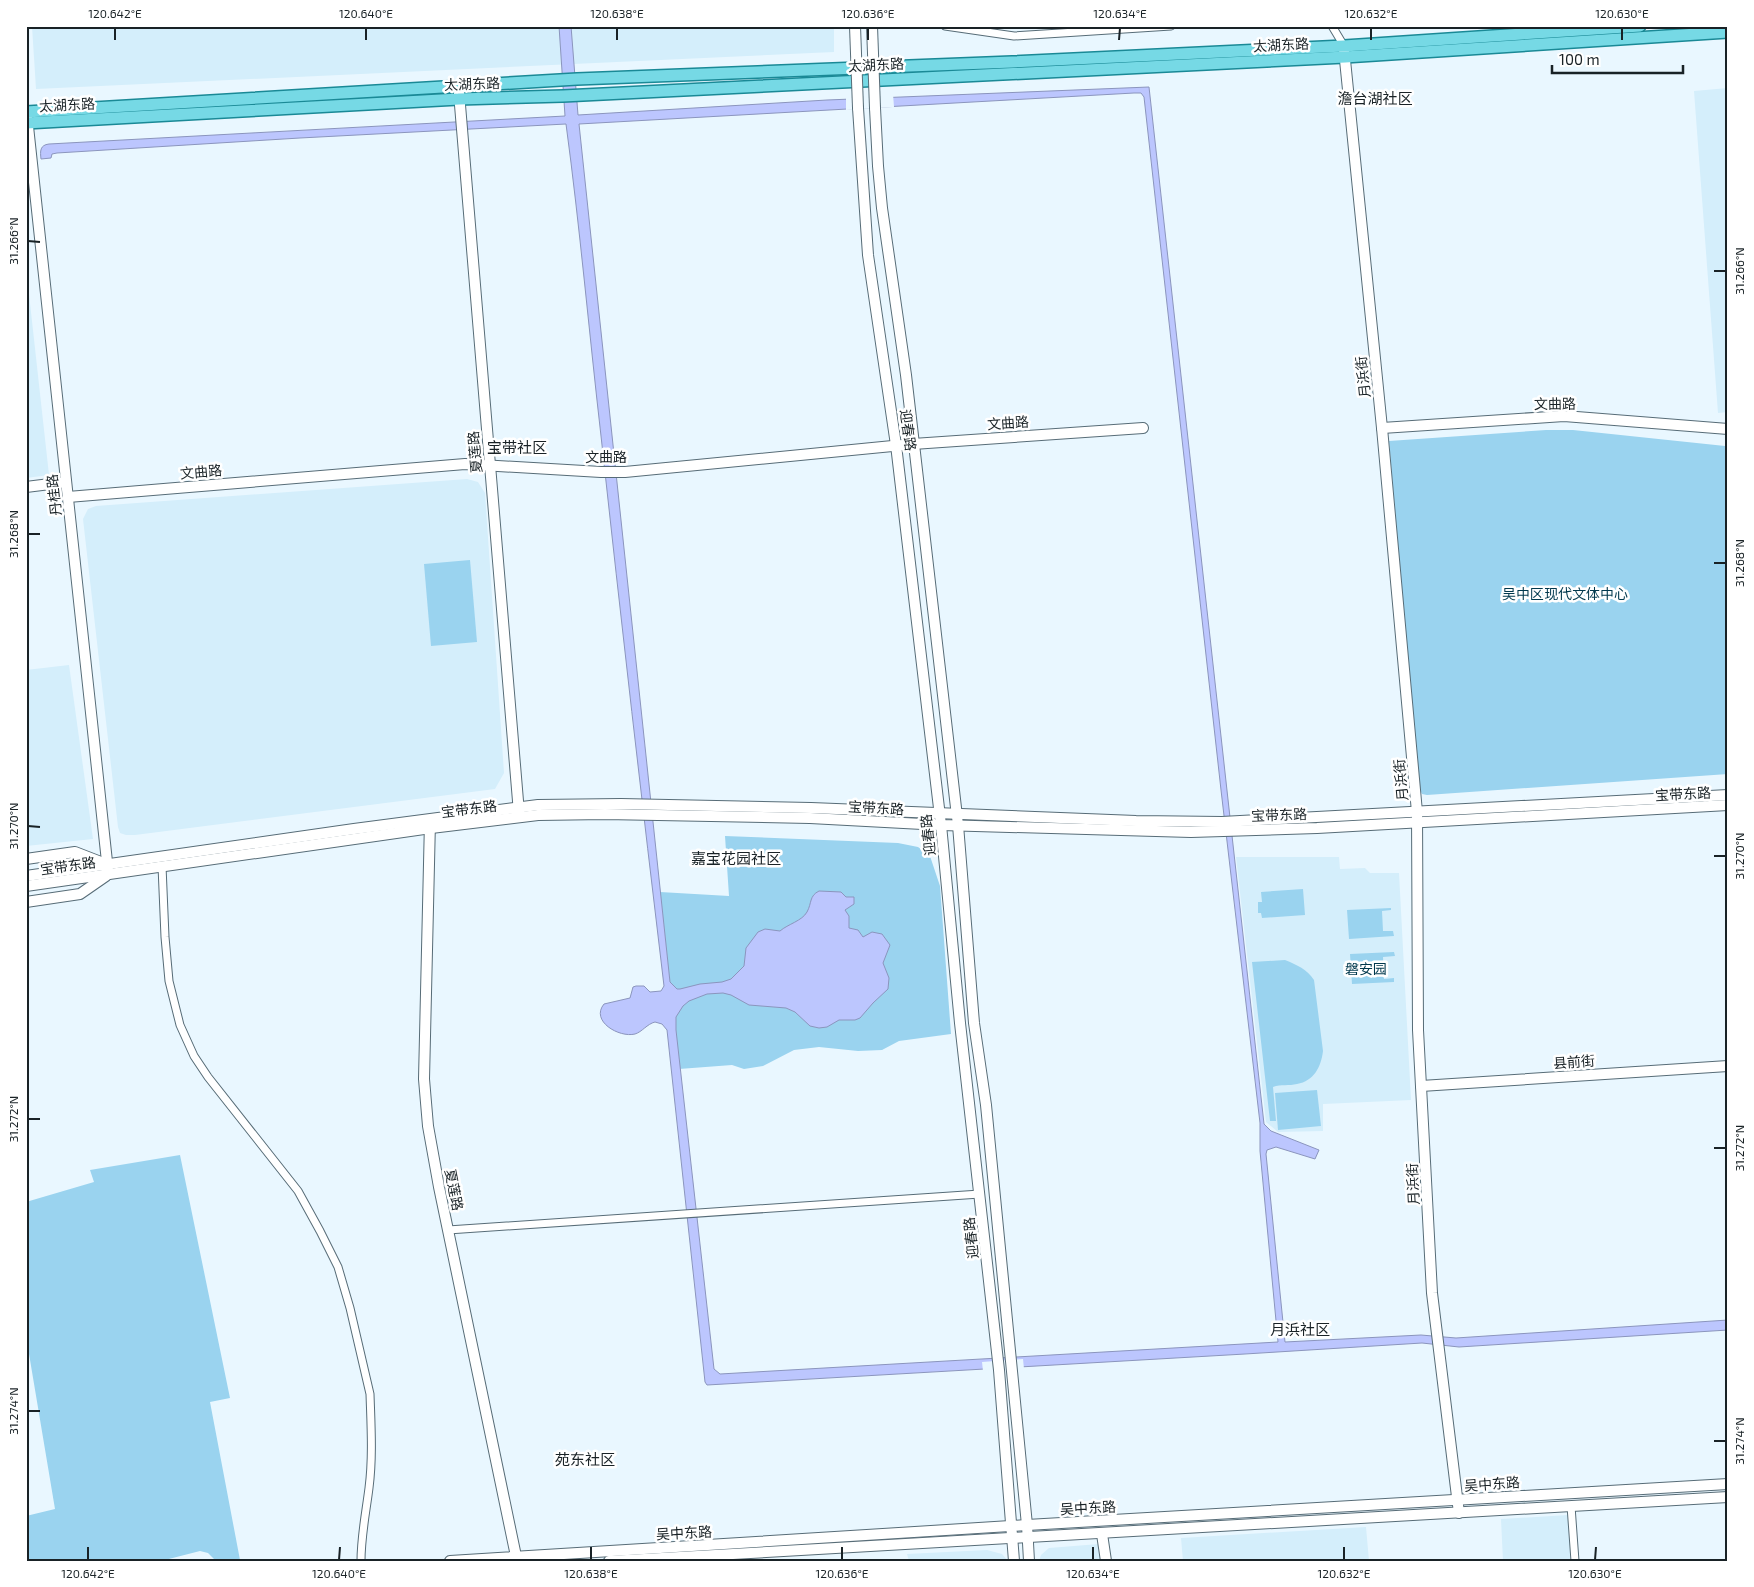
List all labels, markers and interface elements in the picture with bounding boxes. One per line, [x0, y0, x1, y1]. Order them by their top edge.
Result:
text: 120.642°E [88, 6, 142, 20]
text: 120.640°E [339, 6, 393, 20]
text: 120.638°E [590, 6, 644, 20]
text: 120.636°E [842, 6, 895, 20]
text: 120.634°E [1093, 6, 1147, 20]
text: 120.632°E [1345, 6, 1398, 20]
text: 120.630°E [1595, 6, 1649, 20]
street label: 太湖东路 [1253, 35, 1309, 54]
scale bar [1552, 42, 1683, 74]
text: 100 m [1559, 50, 1600, 68]
street label: 太湖东路 [848, 55, 904, 74]
street label: 太湖东路 [444, 74, 500, 93]
district label: 澹台湖社区 [1337, 89, 1413, 107]
street label: 太湖东路 [39, 95, 95, 114]
text: 31.266°N [6, 217, 20, 265]
text: 31.266°N [1732, 247, 1746, 295]
street label: 月浜街 [1352, 355, 1373, 399]
street label: 文曲路 [1534, 395, 1576, 412]
street label: 迎春路 [897, 408, 920, 452]
street label: 文曲路 [986, 413, 1030, 432]
street label: 夏莲路 [464, 430, 485, 474]
district label: 宝带社区 [487, 438, 547, 456]
street label: 文曲路 [585, 448, 627, 465]
street label: 文曲路 [179, 461, 223, 482]
street label: 丹桂路 [43, 473, 64, 517]
text: 31.268°N [6, 510, 20, 558]
text: 31.268°N [1732, 539, 1746, 587]
park label: 吴中区现代文体中心 [1502, 585, 1628, 602]
street label: 月浜街 [1390, 758, 1411, 802]
street label: 宝带东路 [1655, 784, 1711, 803]
street label: 宝带东路 [440, 797, 498, 820]
street label: 宝带东路 [848, 798, 904, 817]
text: 31.270°N [6, 802, 20, 850]
street label: 宝带东路 [1251, 805, 1307, 824]
street label: 迎春路 [917, 813, 938, 857]
text: 31.270°N [1732, 832, 1746, 880]
district label: 嘉宝花园社区 [691, 849, 781, 867]
street label: 宝带东路 [39, 853, 97, 878]
park label: 磐安园 [1345, 960, 1387, 977]
street label: 县前街 [1552, 1052, 1596, 1071]
text: 31.272°N [6, 1096, 20, 1142]
text: 31.272°N [1732, 1125, 1746, 1171]
street label: 月浜街 [1403, 1163, 1422, 1205]
street label: 夏莲路 [442, 1168, 467, 1212]
street label: 迎春路 [960, 1216, 981, 1260]
district label: 月浜社区 [1270, 1320, 1330, 1338]
text: 31.274°N [6, 1387, 20, 1435]
text: 31.274°N [1732, 1417, 1746, 1465]
district label: 苑东社区 [555, 1450, 615, 1468]
street label: 吴中东路 [1463, 1473, 1520, 1494]
street label: 吴中东路 [1060, 1498, 1116, 1517]
street label: 吴中东路 [656, 1523, 712, 1542]
text: 120.642°E [61, 1566, 115, 1580]
text: 120.640°E [312, 1566, 366, 1580]
text: 120.638°E [564, 1566, 618, 1580]
text: 120.636°E [816, 1566, 869, 1580]
text: 120.634°E [1066, 1566, 1120, 1580]
text: 120.632°E [1318, 1566, 1371, 1580]
text: 120.630°E [1568, 1566, 1622, 1580]

